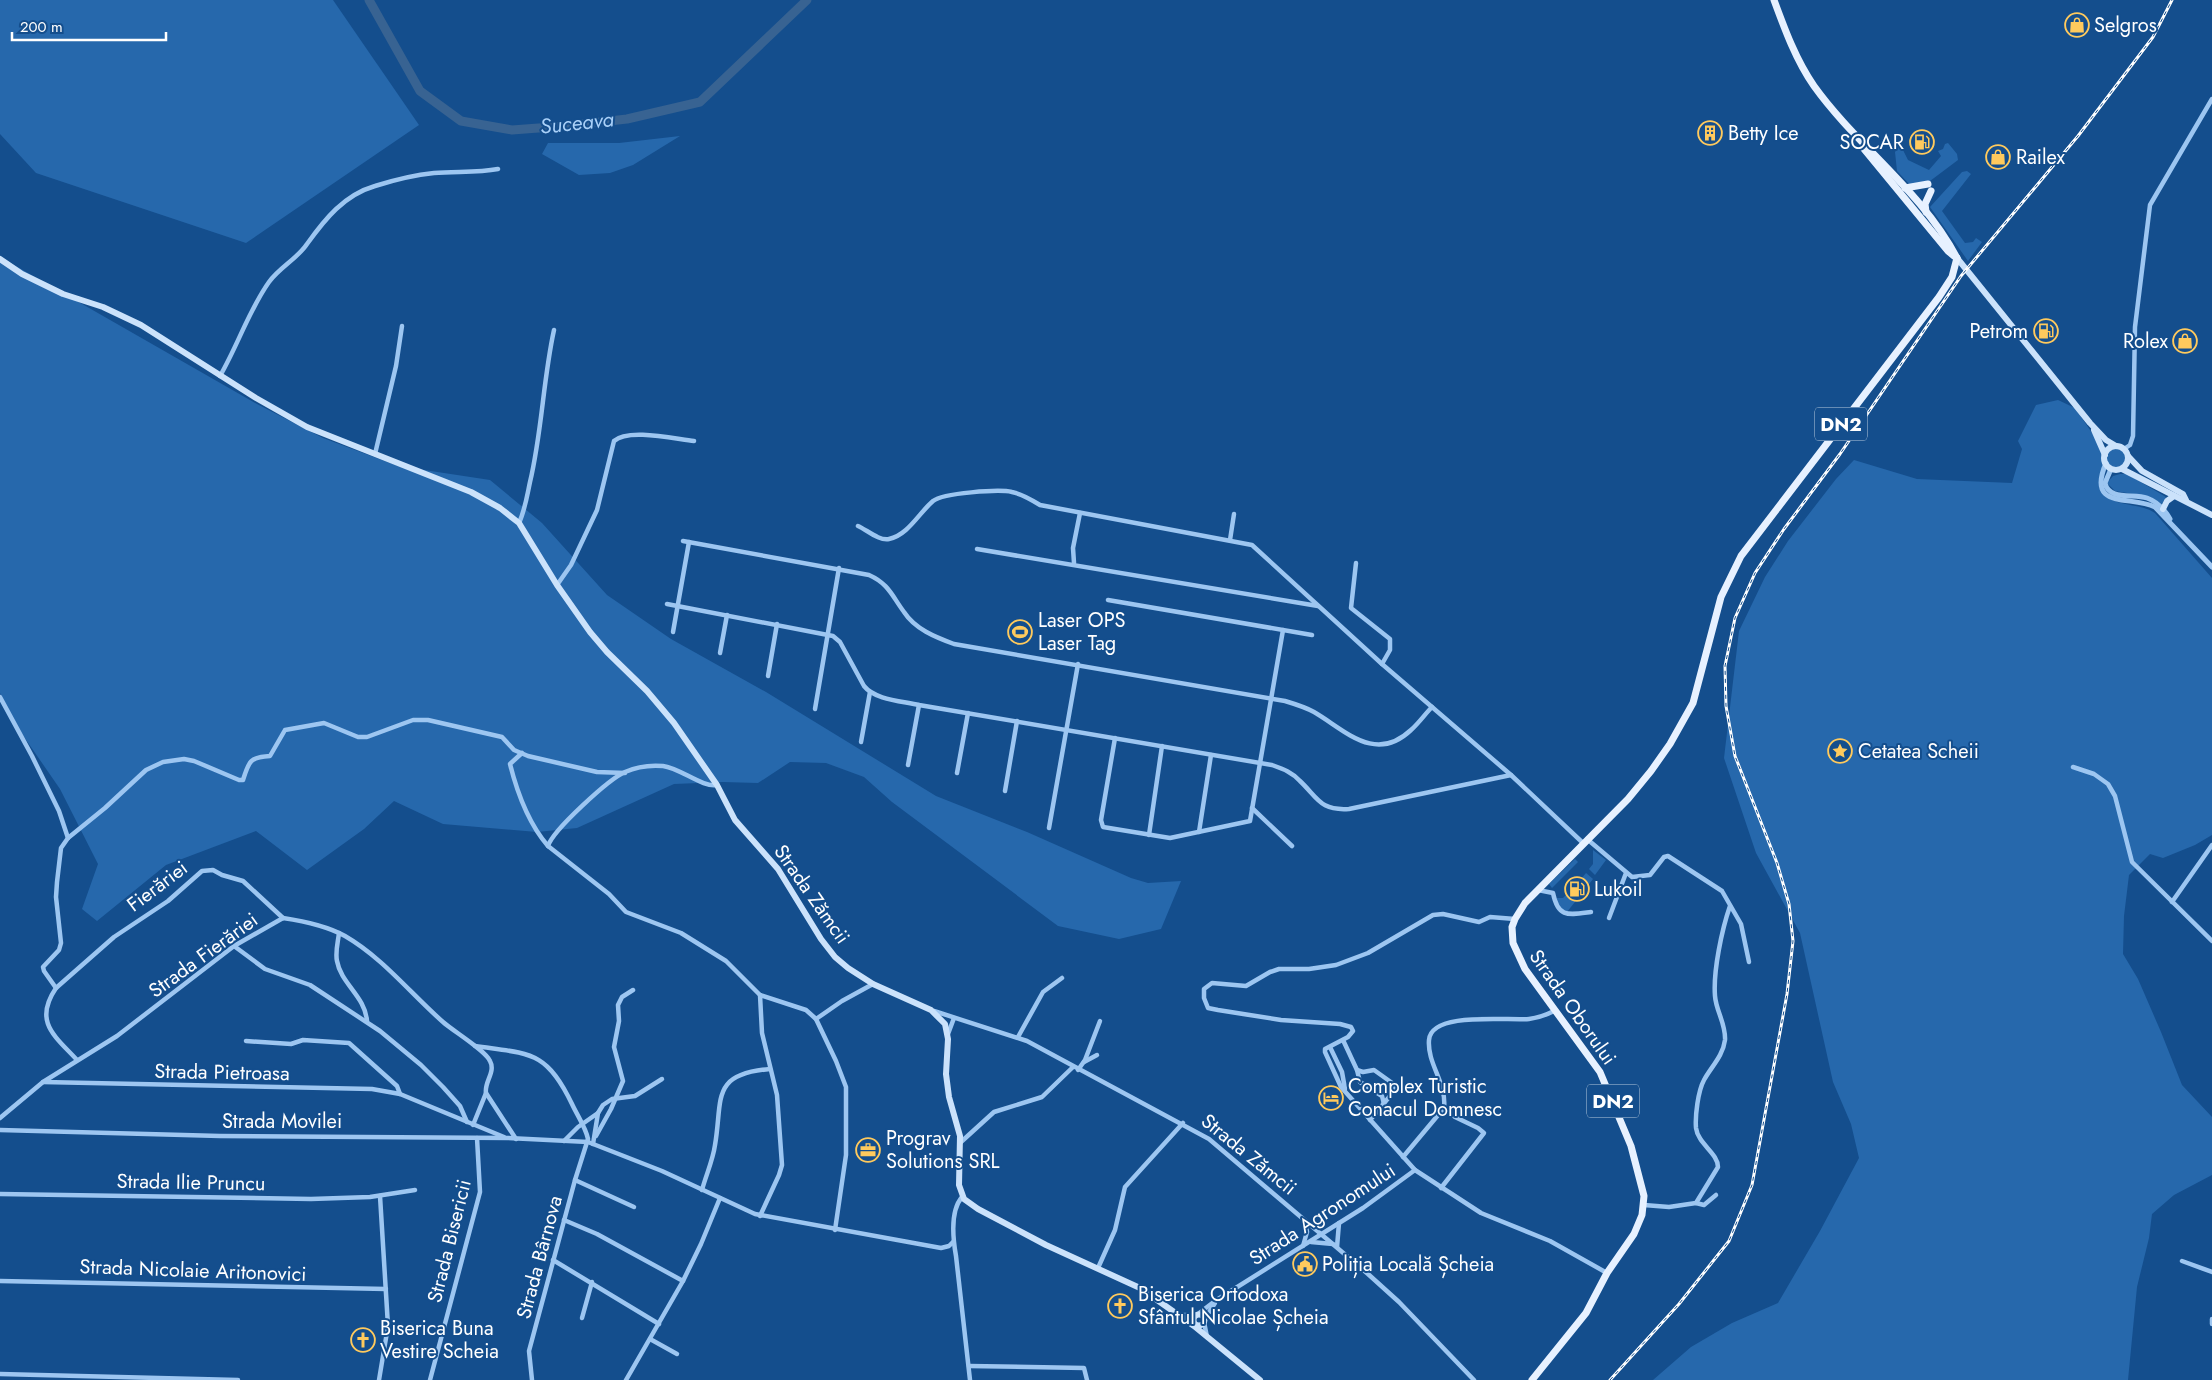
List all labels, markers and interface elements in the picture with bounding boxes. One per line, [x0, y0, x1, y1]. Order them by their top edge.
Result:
scale bar [12, 10, 166, 42]
place label: Selgros [2094, 11, 2157, 40]
shop icon: Selgros [2064, 12, 2090, 38]
text: 200 m [20, 16, 63, 38]
water label: Suceava [539, 104, 616, 142]
place label: Betty Ice [1728, 119, 1799, 148]
building icon: Betty Ice [1697, 120, 1723, 146]
place label: SOCAR [1839, 128, 1904, 157]
fuel station icon: SOCAR [1909, 129, 1935, 155]
place label: Railex [2016, 143, 2066, 172]
shop icon: Railex [1985, 144, 2011, 170]
place label: Petrom [1969, 317, 2028, 346]
fuel station icon: Petrom [2033, 318, 2059, 344]
place label: Rolex [2123, 327, 2169, 356]
shop icon: Rolex [2172, 328, 2198, 354]
road number: DN2 [1815, 408, 1867, 440]
place label: Laser OPS Laser Tag [1038, 606, 1126, 658]
sports icon: Laser OPS Laser Tag [1007, 619, 1033, 645]
place label: Cetatea Scheii [1858, 737, 1979, 766]
place icon: Cetatea Scheii [1827, 738, 1853, 764]
street label: Strada Zămcii [767, 839, 857, 950]
street label: Fierăriei [121, 854, 194, 919]
place label: Lukoil [1594, 875, 1642, 904]
fuel station icon: Lukoil [1564, 876, 1590, 902]
street label: Strada Fierăriei [143, 906, 264, 1005]
street label: Strada Oborului [1522, 944, 1623, 1071]
street label: Strada Pietroasa [154, 1057, 290, 1088]
place label: Complex Turistic Conacul Domnesc [1348, 1072, 1502, 1124]
road number: DN2 [1587, 1084, 1639, 1118]
hotel icon: Complex Turistic Conacul Domnesc [1318, 1085, 1344, 1111]
street label: Strada Movilei [222, 1107, 342, 1136]
street label: Strada Zămcii [1195, 1107, 1303, 1202]
place label: Prograv Solutions SRL [886, 1124, 1000, 1176]
office icon: Prograv Solutions SRL [855, 1137, 881, 1163]
street label: Strada Agronomului [1243, 1156, 1401, 1273]
street label: Strada Ilie Pruncu [116, 1167, 266, 1198]
street label: Strada Bisericii [420, 1176, 479, 1306]
street label: Strada Bârnova [509, 1192, 570, 1322]
place label: Poliția Locală Șcheia [1322, 1250, 1494, 1279]
public building icon: Poliția Locală Șcheia [1292, 1251, 1318, 1277]
street label: Strada Nicolaie Aritonovici [79, 1252, 307, 1289]
place label: Biserica Ortodoxa Sfântul Nicolae Șcheia [1138, 1280, 1329, 1332]
church icon: Biserica Ortodoxa Sfântul Nicolae Șcheia [1107, 1293, 1133, 1319]
place label: Biserica Buna Vestire Scheia [380, 1314, 499, 1366]
church icon: Biserica Buna Vestire Scheia [350, 1327, 376, 1353]

